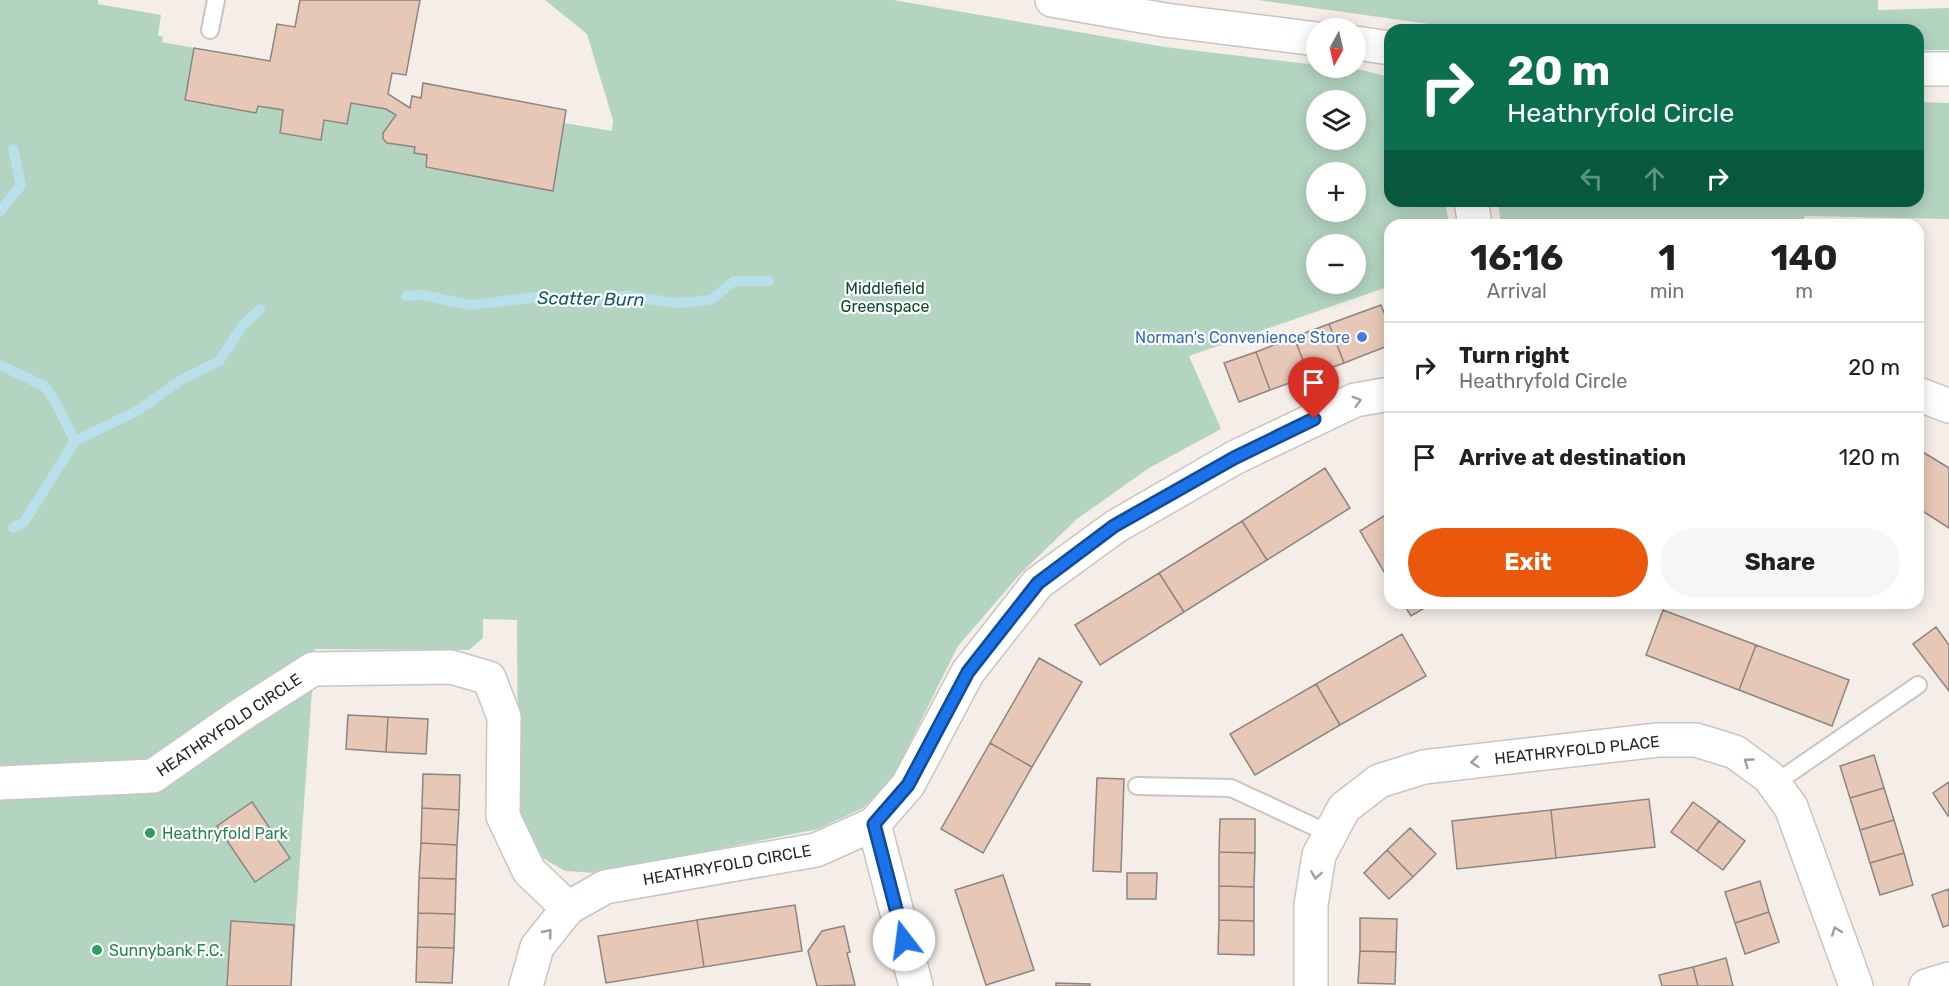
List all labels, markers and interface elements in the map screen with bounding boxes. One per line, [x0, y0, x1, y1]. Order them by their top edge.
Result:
north arrow [1306, 18, 1366, 78]
map controls [1306, 18, 1366, 294]
text: 20 m [1507, 46, 1610, 96]
icon: right [1408, 48, 1486, 126]
button: layers [1306, 90, 1366, 150]
text: Heathryfold Circle [1507, 97, 1734, 129]
button: + [1306, 162, 1366, 222]
icon: left [1575, 162, 1608, 195]
icon: ahead [1638, 162, 1671, 195]
icon: right [1701, 162, 1734, 195]
button: − [1306, 234, 1366, 294]
text: 16:16 [1470, 236, 1563, 279]
text: 1 [1658, 236, 1676, 279]
text: 140 [1771, 236, 1838, 279]
park label: Middlefield Greenspace [841, 279, 929, 316]
text: Arrival [1487, 279, 1547, 303]
text: min [1650, 279, 1684, 303]
text: m [1795, 279, 1813, 303]
water label: Scatter Burn [537, 287, 645, 311]
place label: Norman's Convenience Store [1135, 328, 1350, 347]
marker: Norman's Convenience Store [1355, 330, 1369, 344]
text: Turn right [1459, 342, 1569, 369]
icon: right [1408, 351, 1441, 384]
text: 20 m [1848, 354, 1900, 381]
pin [1288, 357, 1339, 419]
icon: arrive [1297, 366, 1330, 399]
text: Heathryfold Circle [1459, 369, 1627, 393]
one-way arrow [1351, 396, 1362, 408]
icon: arrive [1408, 441, 1441, 474]
text: Arrive at destination [1459, 444, 1686, 471]
text: 120 m [1839, 444, 1900, 471]
button: Exit [1408, 528, 1648, 597]
button: Share [1660, 528, 1900, 597]
street label: HEATHRYFOLD CIRCLE [153, 669, 305, 781]
street label: HEATHRYFOLD PLACE [1493, 732, 1661, 768]
one-way arrow [1471, 755, 1480, 768]
one-way arrow [1744, 758, 1755, 769]
place label: Heathryfold Park [162, 824, 289, 843]
marker: Heathryfold Park [143, 826, 157, 840]
street label: HEATHRYFOLD CIRCLE [641, 841, 813, 889]
one-way arrow [1310, 870, 1322, 879]
position arrow [872, 908, 936, 972]
one-way arrow [1830, 926, 1843, 937]
one-way arrow [540, 929, 551, 940]
place label: Sunnybank F.C. [109, 941, 223, 960]
marker: Sunnybank F.C. [90, 943, 104, 957]

